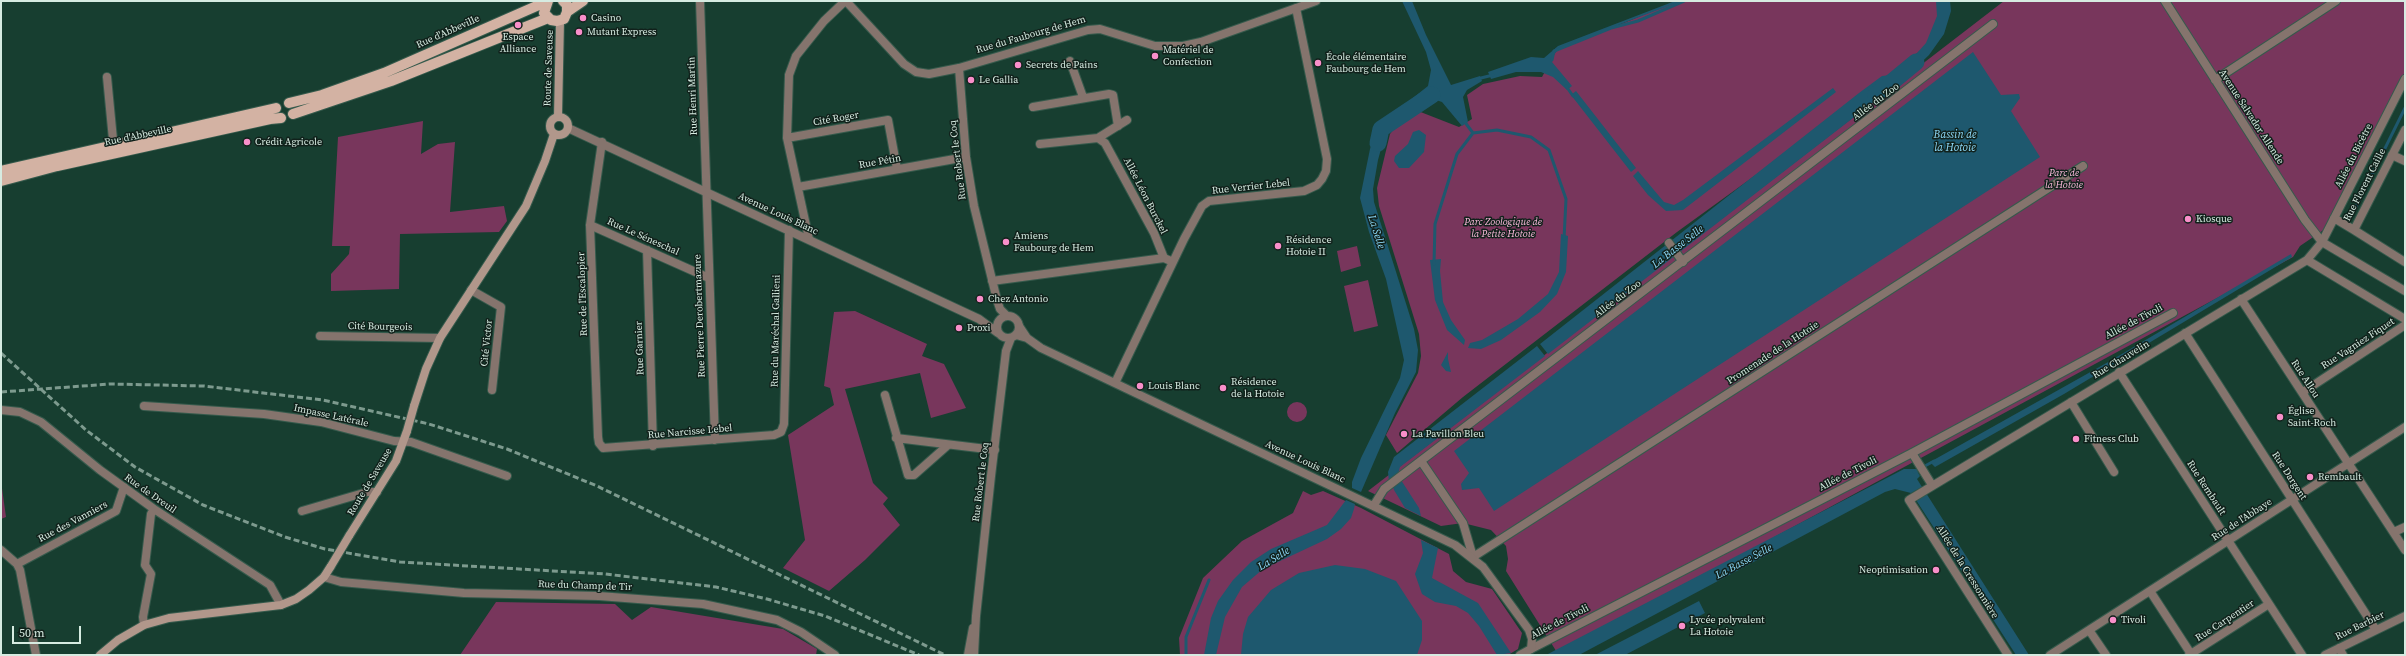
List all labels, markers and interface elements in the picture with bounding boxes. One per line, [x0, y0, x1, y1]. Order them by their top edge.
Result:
place label: Casino [591, 12, 621, 24]
street label: Rue d'Abbeville [414, 13, 482, 51]
marker: Casino [578, 13, 588, 23]
street label: Rue du Faubourg de Hem [975, 14, 1087, 56]
marker: Espace Alliance [513, 20, 523, 30]
place label: Mutant Express [587, 26, 656, 38]
marker: Mutant Express [574, 27, 584, 37]
street label: Route de Saveuse [542, 29, 556, 107]
place label: Espace Alliance [500, 31, 536, 54]
place label: Matériel de Confection [1163, 44, 1214, 68]
marker: Matériel de Confection [1150, 51, 1160, 61]
place label: École élémentaire Faubourg de Hem [1326, 51, 1406, 74]
street label: Rue Henri Martin [686, 57, 700, 135]
marker: École élémentaire Faubourg de Hem [1313, 58, 1323, 68]
place label: Secrets de Pains [1026, 59, 1098, 71]
marker: Secrets de Pains [1013, 60, 1023, 70]
street label: Avenue Salvador Allende [2216, 67, 2286, 167]
place label: Le Gallia [979, 74, 1018, 86]
marker: Le Gallia [966, 75, 976, 85]
street label: Allée du Zoo [1850, 81, 1902, 123]
street label: Cité Roger [812, 109, 860, 129]
street label: Rue Robert le Coq [947, 120, 969, 200]
street label: Allée du Bicêtre [2333, 122, 2375, 190]
street label: Rue d'Abbeville [103, 123, 173, 149]
water label: Bassin de la Hotoie [1934, 128, 1976, 154]
place label: Crédit Agricole [255, 136, 322, 148]
marker: Crédit Agricole [242, 137, 252, 147]
street label: Rue Florent Caille [2341, 147, 2389, 223]
street label: Rue Pétin [858, 152, 902, 172]
street label: Allée Léon Burckel [1121, 156, 1169, 236]
park label: Parc de la Hotoie [2045, 167, 2083, 190]
street label: Rue Verrier Lebel [1211, 177, 1291, 197]
street label: Avenue Louis Blanc [736, 190, 820, 238]
water label: La Selle [1364, 213, 1388, 251]
place label: Kiosque [2196, 213, 2232, 225]
marker: Kiosque [2183, 214, 2193, 224]
street label: Rue Le Séneschal [605, 216, 681, 258]
park label: Parc Zoologique de la Petite Hotoie [1464, 216, 1542, 240]
water label: La Basse Selle [1649, 223, 1707, 271]
place label: Amiens Faubourg de Hem [1014, 230, 1094, 254]
place label: Résidence Hotoie II [1286, 234, 1332, 258]
marker: Amiens Faubourg de Hem [1001, 237, 1011, 247]
marker: Résidence Hotoie II [1273, 241, 1283, 251]
street label: Rue de l'Escalopier [576, 252, 590, 336]
street label: Rue Pierre Derobertmazure [692, 254, 708, 378]
street label: Rue du Maréchal Gallieni [769, 275, 783, 387]
street label: Allée du Zoo [1592, 278, 1644, 320]
place label: Chez Antonio [988, 293, 1048, 305]
marker: Chez Antonio [975, 294, 985, 304]
street label: Allée de Tivoli [2103, 302, 2165, 342]
street label: Rue Vagniez Fiquet [2319, 316, 2397, 372]
street label: Cité Victor [479, 319, 495, 367]
street label: Promenade de la Hotoie [1725, 319, 1821, 387]
street label: Cité Bourgeois [348, 320, 412, 334]
street label: Rue Garnier [633, 321, 647, 375]
place label: Proxi [967, 322, 990, 334]
marker: Proxi [954, 323, 964, 333]
street label: Rue Chauvelin [2090, 338, 2152, 382]
street label: Rue Allou [2288, 358, 2322, 400]
place label: Résidence de la Hotoie [1231, 376, 1284, 400]
place label: Louis Blanc [1148, 380, 1200, 392]
marker: Louis Blanc [1135, 381, 1145, 391]
marker: Résidence de la Hotoie [1218, 383, 1228, 393]
street label: Impasse Latérale [292, 402, 370, 430]
place label: Église Saint-Roch [2288, 405, 2336, 428]
marker: Église Saint-Roch [2275, 412, 2285, 422]
street label: Rue Narcisse Lebel [647, 422, 733, 442]
place label: La Pavillon Bleu [1412, 428, 1484, 440]
marker: La Pavillon Bleu [1399, 429, 1409, 439]
place label: Fitness Club [2084, 433, 2139, 445]
marker: Fitness Club [2071, 434, 2081, 444]
street label: Avenue Louis Blanc [1263, 438, 1347, 486]
street label: Rue Robert le Coq [970, 442, 992, 522]
street label: Route de Saveuse [345, 446, 395, 518]
street label: Rue Dargent [2269, 450, 2309, 502]
street label: Allée de Tivoli [1817, 454, 1879, 494]
street label: Rue Rembault [2184, 458, 2228, 518]
place label: Rembault [2318, 471, 2361, 483]
street label: Rue de Dreuil [122, 472, 178, 516]
marker: Rembault [2305, 472, 2315, 482]
street label: Rue de l'Abbaye [2210, 496, 2274, 544]
street label: Rue des Vanniers [36, 499, 110, 545]
street label: Allée de la Cressonnière [1933, 523, 2001, 621]
water label: La Basse Selle [1713, 542, 1775, 582]
water label: La Selle [1256, 544, 1292, 574]
place label: Neoptimisation [1859, 564, 1928, 576]
marker: Neoptimisation [1931, 565, 1941, 575]
street label: Rue du Champ de Tir [538, 578, 632, 594]
street label: Rue Carpentier [2193, 598, 2257, 644]
street label: Allée de Tivoli [1529, 602, 1591, 642]
street label: Rue Barbier [2334, 609, 2386, 643]
place label: Lycée polyvalent La Hotoie [1690, 614, 1765, 638]
place label: Tivoli [2121, 614, 2146, 626]
marker: Tivoli [2108, 615, 2118, 625]
scale bar [14, 618, 83, 644]
marker: Lycée polyvalent La Hotoie [1677, 621, 1687, 631]
text: 50 m [19, 625, 45, 641]

